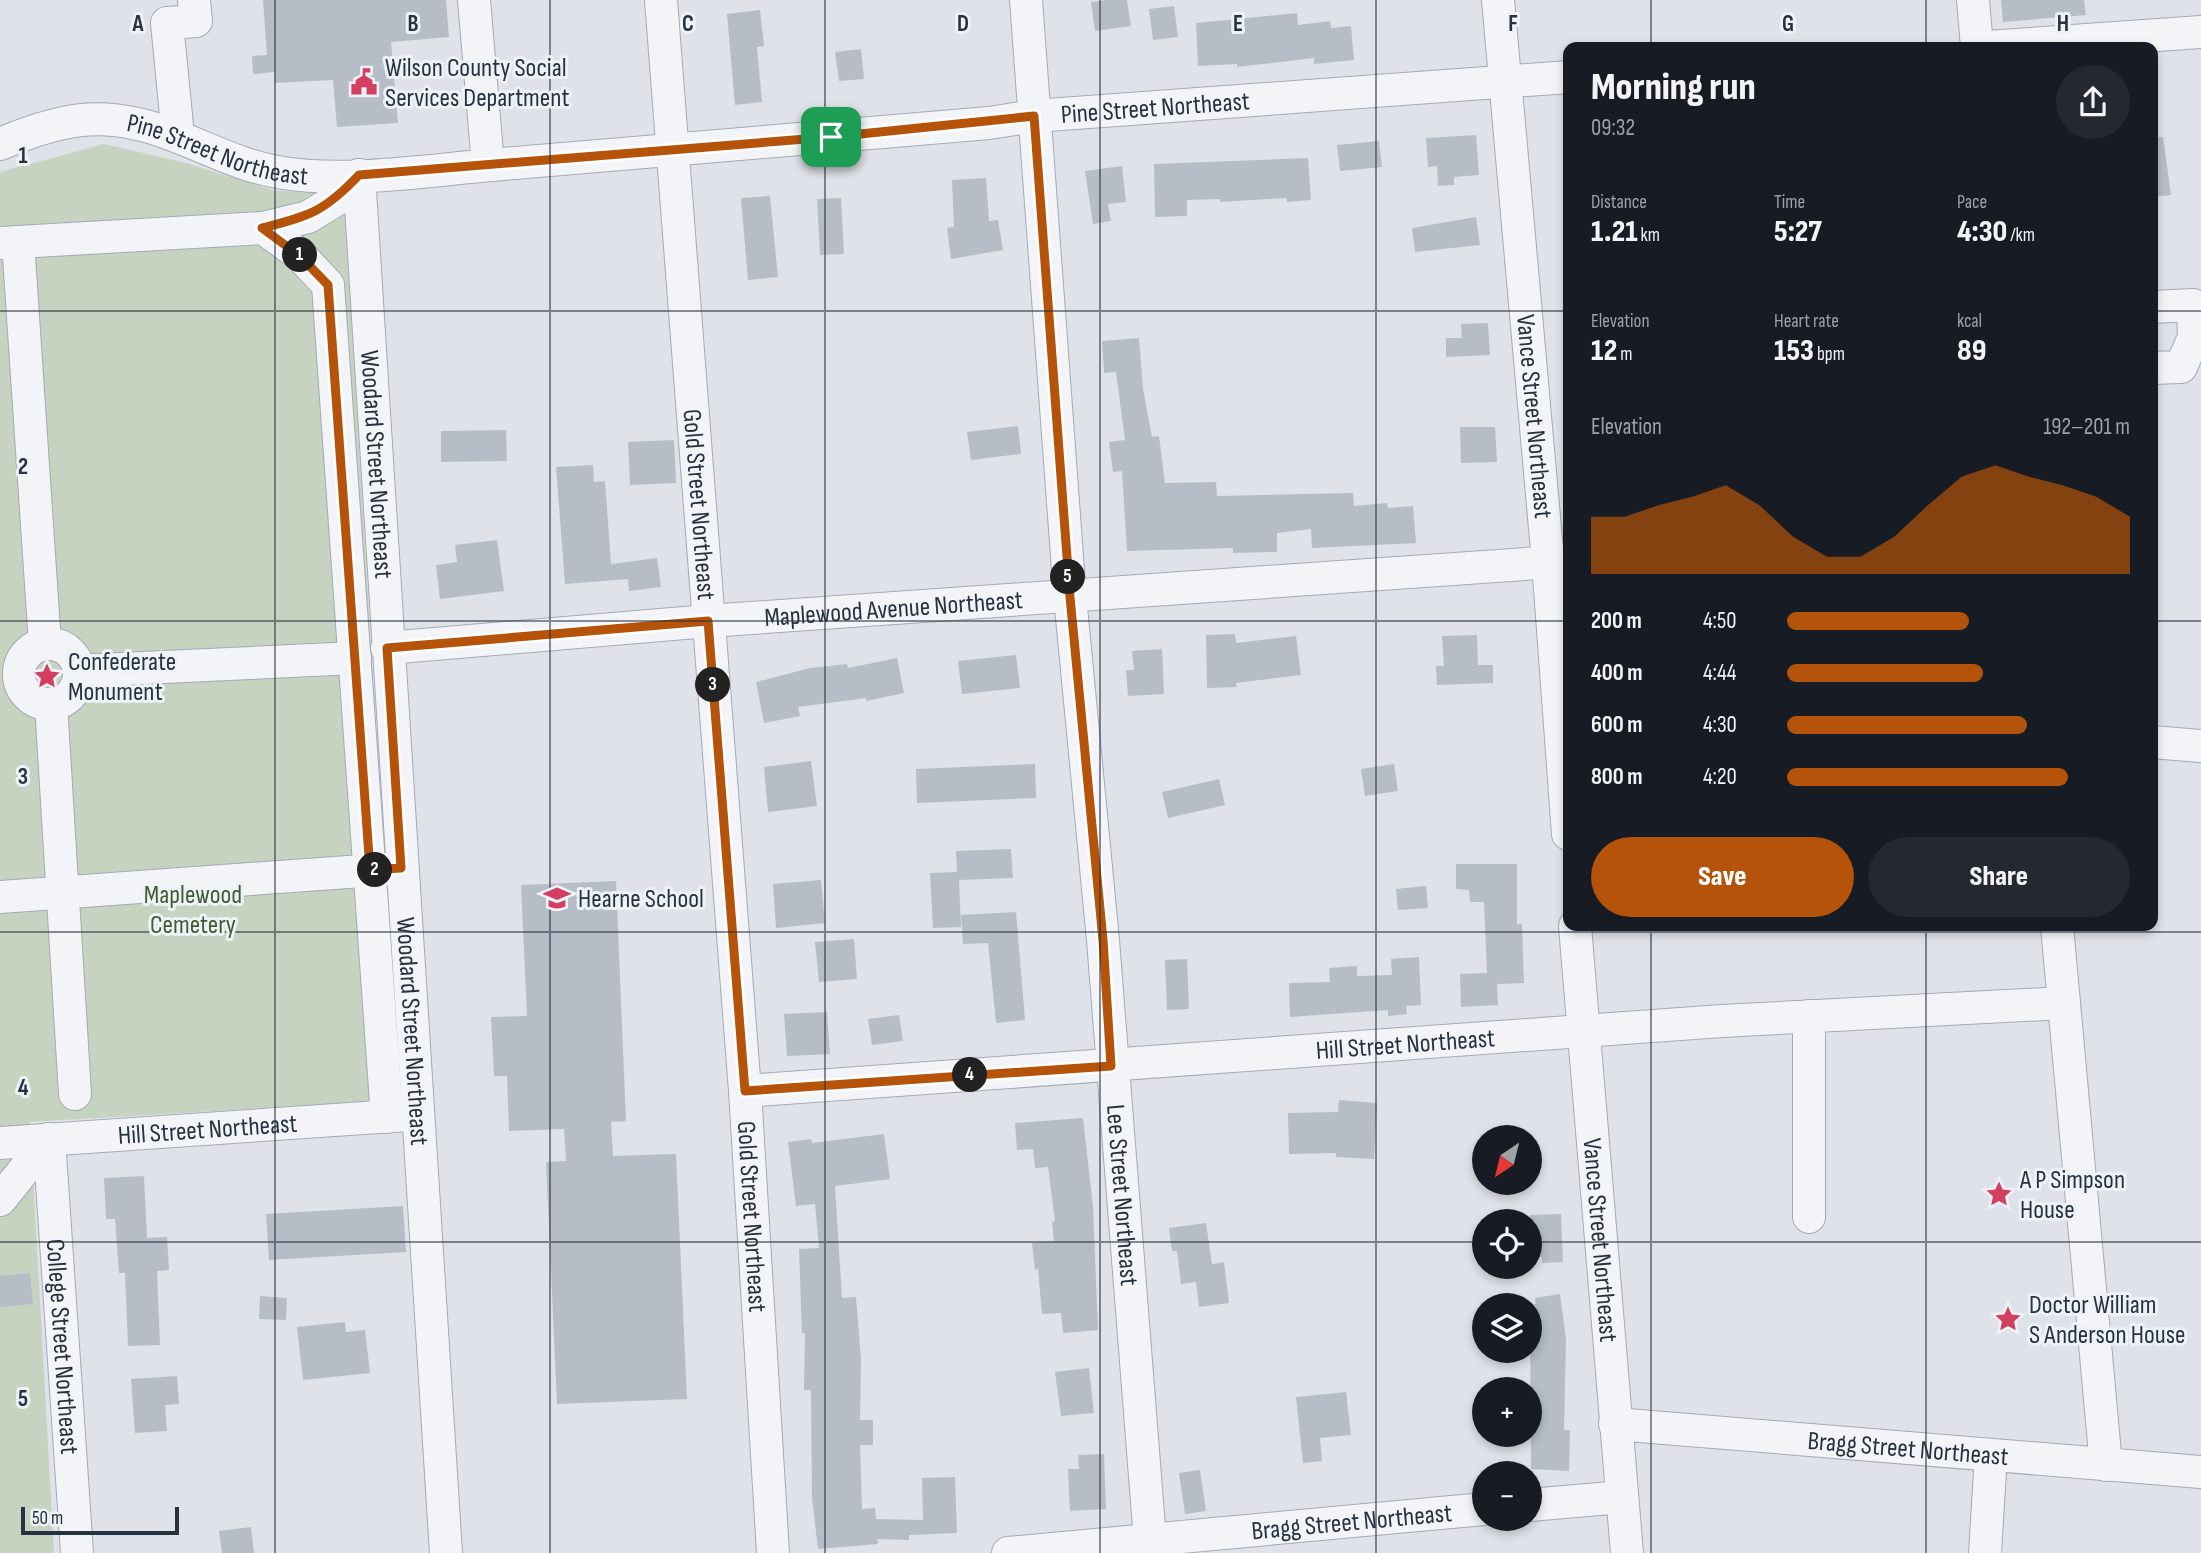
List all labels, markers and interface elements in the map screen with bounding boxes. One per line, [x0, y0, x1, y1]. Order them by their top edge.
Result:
text: A [132, 10, 145, 38]
text: B [408, 10, 419, 38]
text: C [682, 10, 694, 38]
text: D [957, 10, 969, 38]
text: E [1233, 10, 1243, 38]
text: F [1508, 10, 1518, 38]
text: G [1782, 10, 1794, 38]
text: H [2057, 10, 2069, 38]
place label: Wilson County Social Services Department [385, 53, 570, 114]
text: Morning run [1591, 65, 1756, 110]
button: share [2056, 65, 2130, 139]
public building icon: Wilson County Social Services Department [349, 67, 379, 97]
street label: Pine Street Northeast [1060, 86, 1251, 131]
pin [801, 107, 861, 167]
street label: Pine Street Northeast [124, 108, 309, 193]
text: 09:32 [1591, 114, 1635, 142]
icon: arrive [812, 118, 850, 156]
text: 1 [18, 142, 28, 170]
text: Distance [1591, 191, 1647, 214]
text: Time [1774, 191, 1805, 214]
text: Pace [1957, 191, 1987, 214]
text: 1.21 [1591, 214, 1638, 250]
text: 5:27 [1774, 214, 1822, 250]
text: 4:30 [1957, 214, 2007, 250]
text: km [1638, 224, 1660, 247]
text: /km [2007, 224, 2035, 247]
pin: 1 [282, 238, 318, 272]
text: 1 [296, 243, 303, 266]
text: Elevation [1591, 310, 1650, 333]
text: Heart rate [1774, 310, 1839, 333]
text: kcal [1957, 310, 1982, 333]
street label: Vance Street Northeast [1509, 313, 1558, 520]
text: 12 [1591, 333, 1617, 369]
text: 153 [1774, 333, 1814, 369]
text: 89 [1957, 333, 1986, 369]
text: m [1617, 343, 1632, 366]
text: bpm [1814, 343, 1845, 366]
street label: Woodard Street Northeast [353, 349, 398, 580]
street label: Gold Street Northeast [676, 408, 721, 601]
text: Elevation [1591, 413, 1662, 441]
text: 192–201 m [2043, 413, 2130, 441]
text: 2 [18, 453, 28, 481]
pin: 5 [1050, 560, 1086, 594]
text: 5 [1063, 565, 1072, 588]
street label: Maplewood Avenue Northeast [763, 585, 1024, 634]
text: 200 m [1591, 607, 1642, 635]
text: 4:50 [1703, 607, 1736, 635]
place label: Confederate Monument [68, 647, 176, 708]
text: 400 m [1591, 659, 1642, 687]
text: 4:44 [1703, 659, 1736, 687]
place icon: Confederate Monument [32, 661, 62, 691]
pin: 3 [696, 668, 730, 702]
text: 3 [708, 673, 717, 696]
text: 600 m [1591, 711, 1643, 739]
text: 4:30 [1703, 711, 1737, 739]
text: 3 [18, 763, 28, 791]
text: 800 m [1591, 763, 1643, 791]
text: 4:20 [1703, 763, 1737, 791]
button: Save [1591, 837, 1854, 917]
button: Share [1868, 837, 2130, 917]
pin: 2 [358, 852, 392, 888]
text: 2 [370, 858, 379, 881]
park label: Maplewood Cemetery [144, 880, 242, 941]
school or university icon: Hearne School [542, 883, 572, 913]
place label: Hearne School [578, 884, 704, 915]
street label: Woodard Street Northeast [389, 916, 434, 1147]
street label: Hill Street Northeast [1315, 1023, 1496, 1067]
pin: 4 [953, 1058, 988, 1092]
text: 4 [965, 1063, 974, 1086]
text: 4 [18, 1074, 29, 1102]
street label: Lee Street Northeast [1099, 1103, 1144, 1287]
street label: Hill Street Northeast [117, 1109, 298, 1152]
street label: Gold Street Northeast [730, 1120, 772, 1313]
north arrow [1472, 1125, 1542, 1195]
map controls [1472, 1125, 1542, 1531]
street label: Vance Street Northeast [1576, 1137, 1623, 1343]
place label: A P Simpson House [2019, 1165, 2125, 1226]
place icon: A P Simpson House [1984, 1179, 2014, 1209]
button: locate [1472, 1209, 1542, 1279]
street label: College Street Northeast [39, 1238, 84, 1455]
place label: Doctor William S Anderson House [2029, 1290, 2185, 1351]
button: layers [1472, 1293, 1542, 1363]
place icon: Doctor William S Anderson House [1993, 1304, 2023, 1334]
button: + [1472, 1377, 1542, 1447]
text: 5 [18, 1385, 28, 1413]
street label: Bragg Street Northeast [1806, 1426, 2010, 1473]
button: − [1472, 1461, 1542, 1531]
street label: Bragg Street Northeast [1250, 1498, 1453, 1547]
scale bar [21, 1504, 178, 1536]
text: 50 m [32, 1507, 63, 1530]

